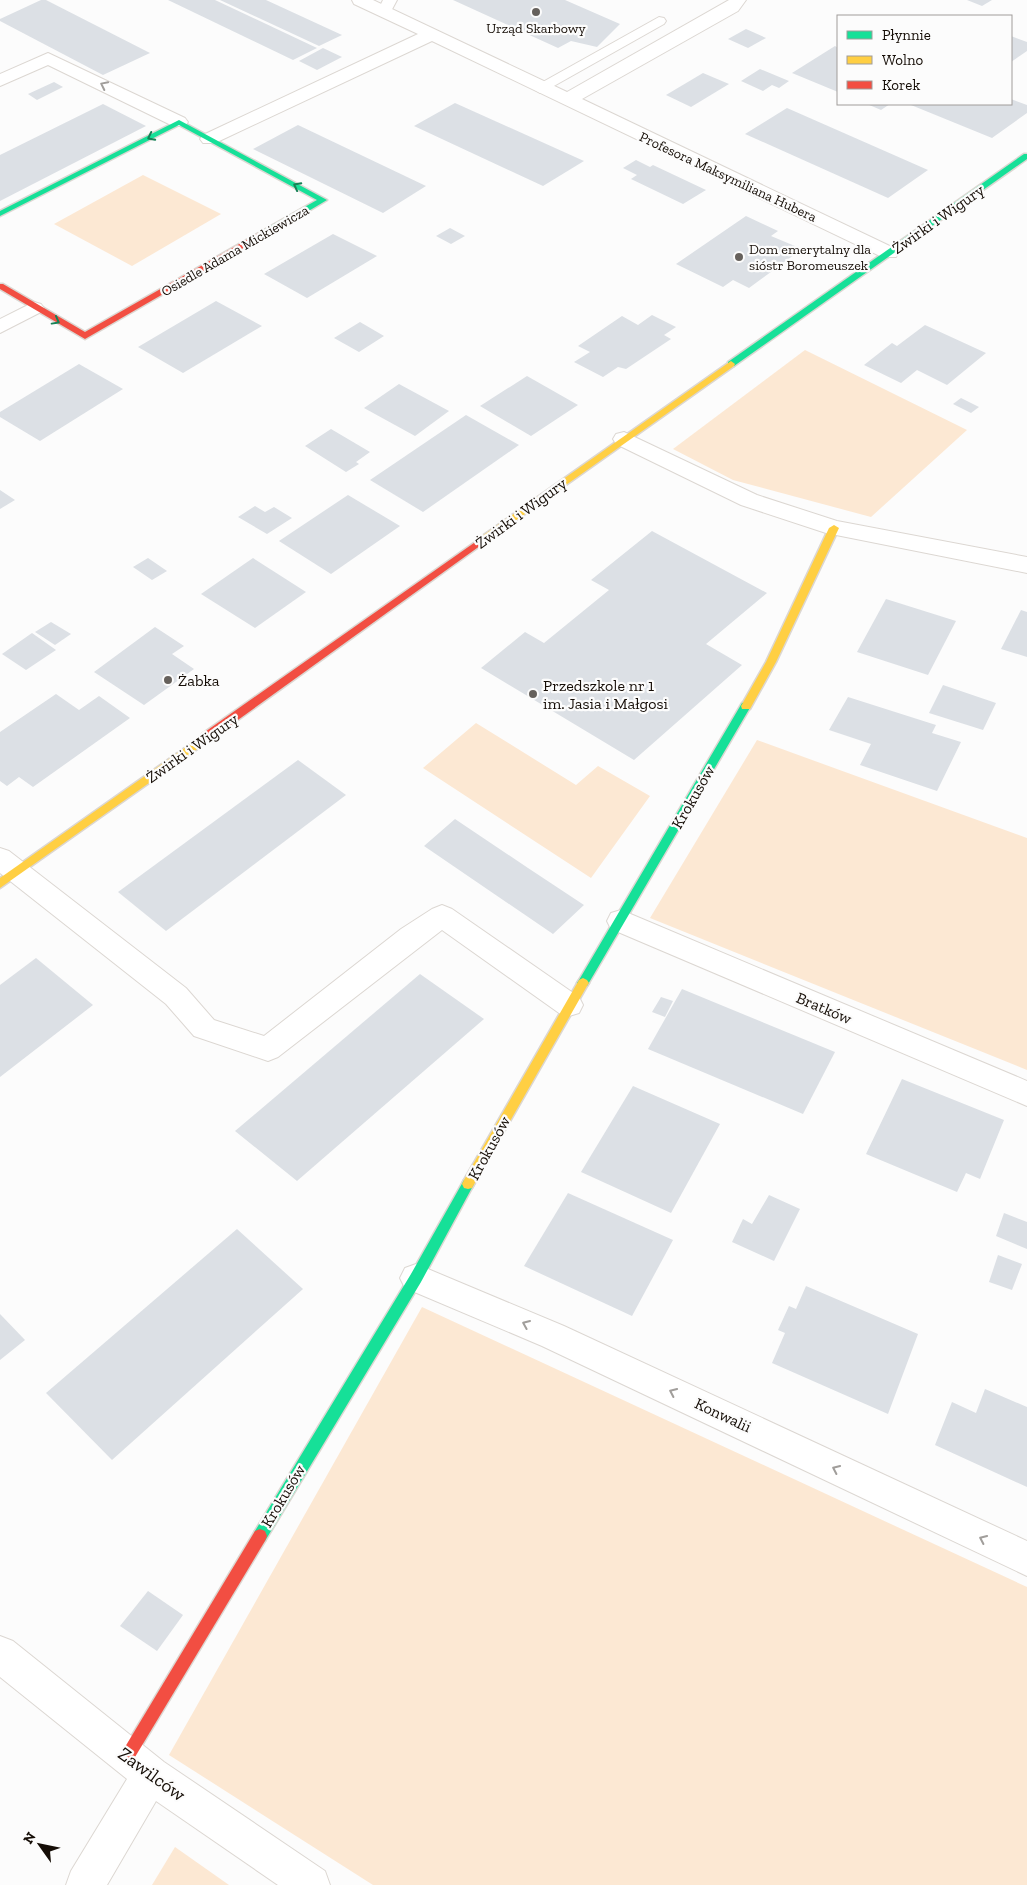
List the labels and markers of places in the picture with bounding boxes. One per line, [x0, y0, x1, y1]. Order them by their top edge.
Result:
marker: Urząd Skarbowy [530, 6, 542, 18]
place label: Urząd Skarbowy [486, 20, 587, 37]
place label: Dom emerytalny dla sióstr Boromeuszek [749, 241, 871, 274]
marker: Dom emerytalny dla sióstr Boromeuszek [733, 251, 745, 263]
place label: Żabka [178, 671, 220, 690]
marker: Żabka [162, 674, 174, 686]
place label: Przedszkole nr 1 im. Jasia i Małgosi [543, 676, 669, 713]
marker: Przedszkole nr 1 im. Jasia i Małgosi [527, 688, 539, 700]

